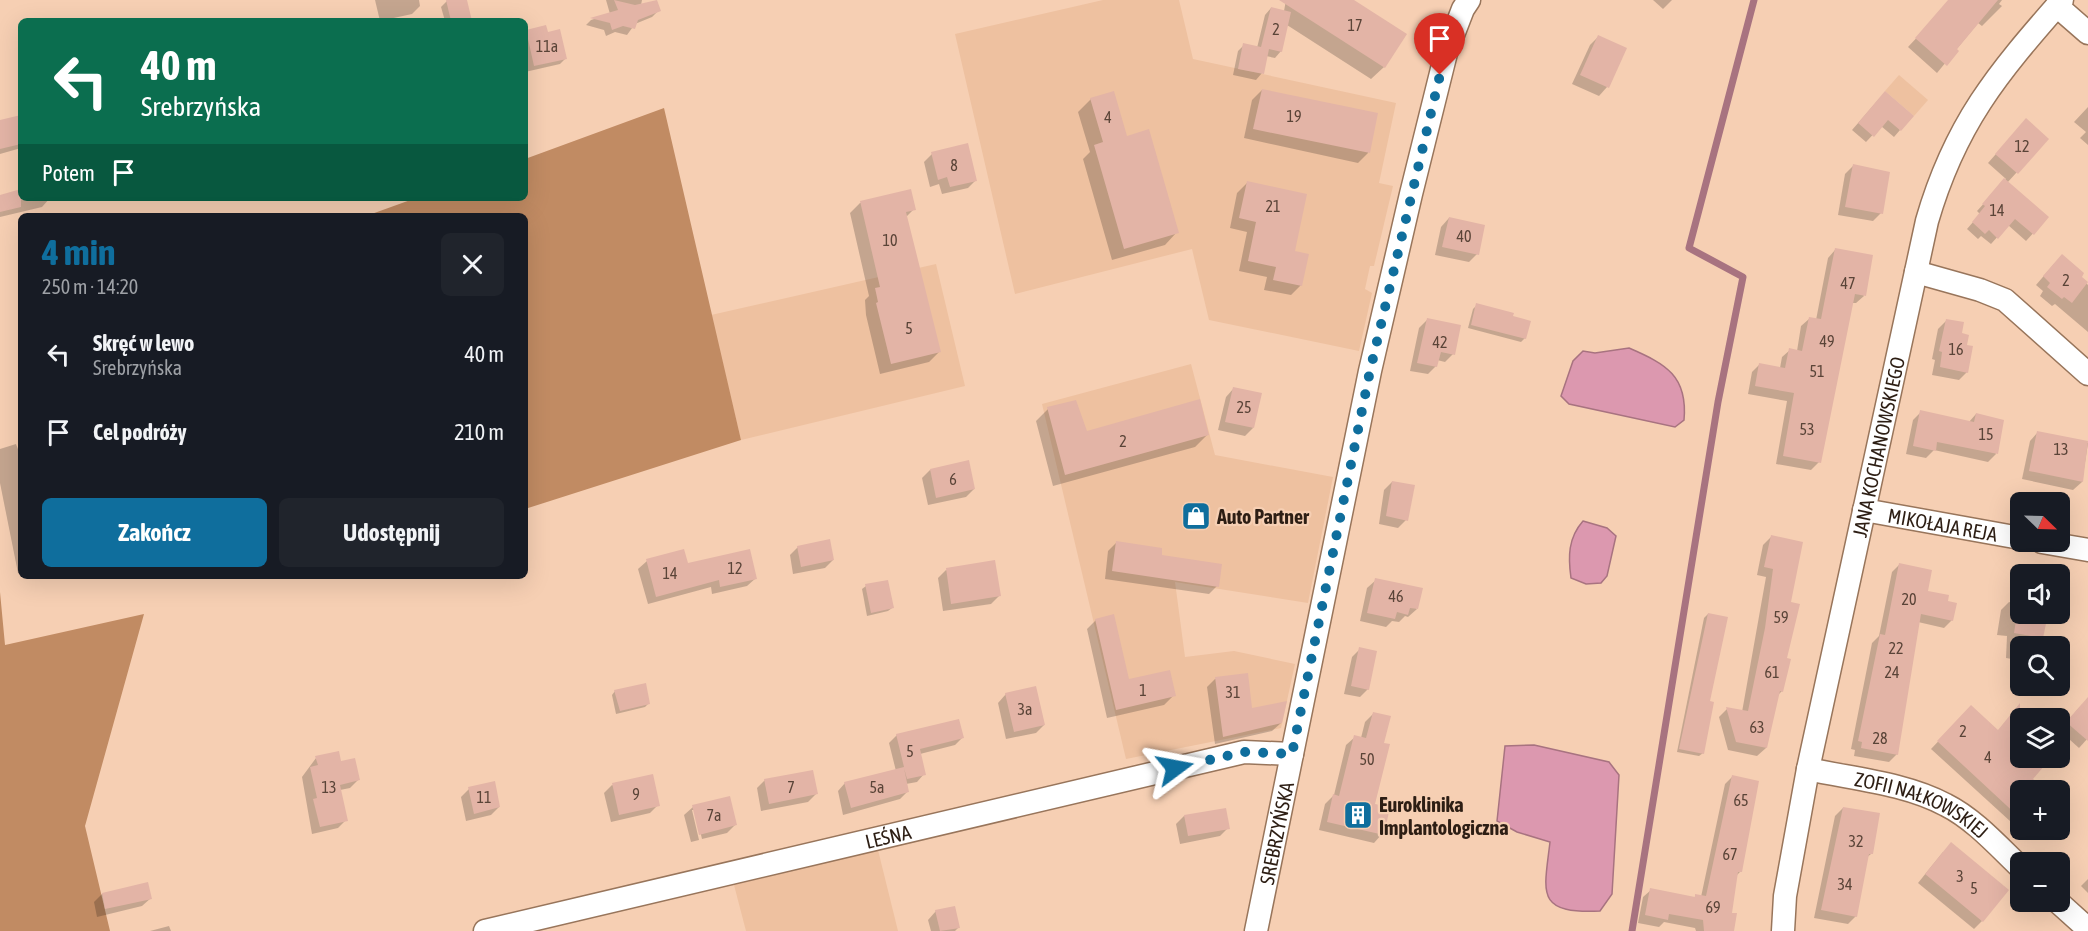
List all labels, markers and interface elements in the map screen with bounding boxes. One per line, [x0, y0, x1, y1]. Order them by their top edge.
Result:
pin [1414, 13, 1465, 75]
house number: 17 [1347, 16, 1363, 34]
house number: 2 [1272, 20, 1280, 38]
icon: arrive [1423, 22, 1456, 55]
house number: 11a [536, 37, 558, 55]
text: 40 m [141, 41, 216, 89]
icon: left [42, 42, 120, 120]
text: Srebrzyńska [141, 91, 261, 122]
house number: 19 [1286, 107, 1302, 125]
house number: 4 [1104, 108, 1112, 126]
house number: 12 [2014, 137, 2030, 155]
icon: arrive [107, 156, 140, 189]
house number: 8 [950, 156, 958, 174]
text: Potem [42, 160, 95, 186]
house number: 21 [1265, 197, 1281, 215]
house number: 14 [1989, 201, 2005, 219]
house number: 40 [1456, 227, 1472, 245]
text: 4 min [42, 231, 116, 273]
house number: 10 [882, 231, 898, 249]
button: close [441, 233, 504, 296]
house number: 2 [2062, 271, 2070, 289]
house number: 47 [1840, 274, 1856, 292]
text: 250 m · 14:20 [42, 275, 138, 298]
house number: 5 [905, 319, 913, 337]
text: Skręć w lewo [93, 330, 194, 356]
house number: 49 [1819, 332, 1835, 350]
house number: 42 [1432, 333, 1448, 351]
icon: left [42, 338, 75, 371]
house number: 16 [1948, 340, 1964, 358]
text: 40 m [464, 341, 504, 367]
street label: JANA KOCHANOWSKIEGO [1847, 354, 1909, 539]
text: Srebrzyńska [93, 356, 182, 379]
house number: 51 [1809, 362, 1825, 380]
house number: 25 [1236, 398, 1252, 416]
icon: arrive [42, 416, 75, 449]
text: Cel podróży [93, 419, 187, 445]
text: 210 m [454, 419, 504, 445]
house number: 53 [1799, 420, 1815, 438]
house number: 15 [1978, 425, 1994, 443]
house number: 2 [1119, 432, 1127, 450]
house number: 13 [2053, 440, 2069, 458]
house number: 6 [949, 470, 957, 488]
north arrow [2010, 492, 2070, 552]
map controls [2010, 492, 2070, 912]
button: Zakończ [42, 498, 267, 567]
button: Udostępnij [279, 498, 504, 567]
shop icon: Auto Partner [1180, 500, 1212, 532]
street label: MIKOŁAJA REJA [1886, 503, 1999, 545]
place label: Auto Partner [1216, 505, 1310, 528]
house number: 12 [727, 559, 743, 577]
house number: 14 [662, 564, 678, 582]
button: sound [2010, 564, 2070, 624]
house number: 46 [1388, 587, 1404, 605]
house number: 20 [1901, 590, 1917, 608]
house number: 59 [1773, 608, 1789, 626]
button: search [2010, 636, 2070, 696]
house number: 22 [1888, 639, 1904, 657]
house number: 61 [1764, 663, 1780, 681]
house number: 24 [1884, 663, 1900, 681]
house number: 1 [1139, 681, 1147, 699]
house number: 31 [1225, 683, 1241, 701]
house number: 3a [1018, 700, 1032, 718]
button: layers [2010, 708, 2070, 768]
house number: 63 [1749, 718, 1765, 736]
house number: 2 [1959, 722, 1967, 740]
house number: 28 [1872, 729, 1888, 747]
position arrow [1143, 736, 1207, 800]
house number: 5 [906, 742, 914, 760]
house number: 4 [1984, 748, 1992, 766]
house number: 50 [1359, 750, 1375, 768]
street label: ZOFII NAŁKOWSKIEJ [1853, 767, 1993, 842]
house number: 13 [321, 778, 337, 796]
house number: 7 [787, 778, 795, 796]
house number: 5a [870, 778, 884, 796]
street label: SREBRZYŃSKA [1254, 779, 1298, 886]
button: + [2010, 780, 2070, 840]
house number: 9 [632, 785, 640, 803]
house number: 11 [476, 788, 492, 806]
house number: 65 [1733, 791, 1749, 809]
place label: Euroklinika Implantologiczna [1379, 793, 1509, 839]
building icon: Euroklinika Implantologiczna [1342, 799, 1374, 831]
house number: 7a [707, 806, 721, 824]
street label: LEŚNA [863, 819, 913, 852]
house number: 32 [1848, 832, 1864, 850]
house number: 67 [1722, 845, 1738, 863]
button: − [2010, 852, 2070, 912]
house number: 3 [1956, 867, 1964, 885]
house number: 34 [1837, 875, 1853, 893]
house number: 5 [1970, 879, 1978, 897]
house number: 69 [1705, 898, 1721, 916]

